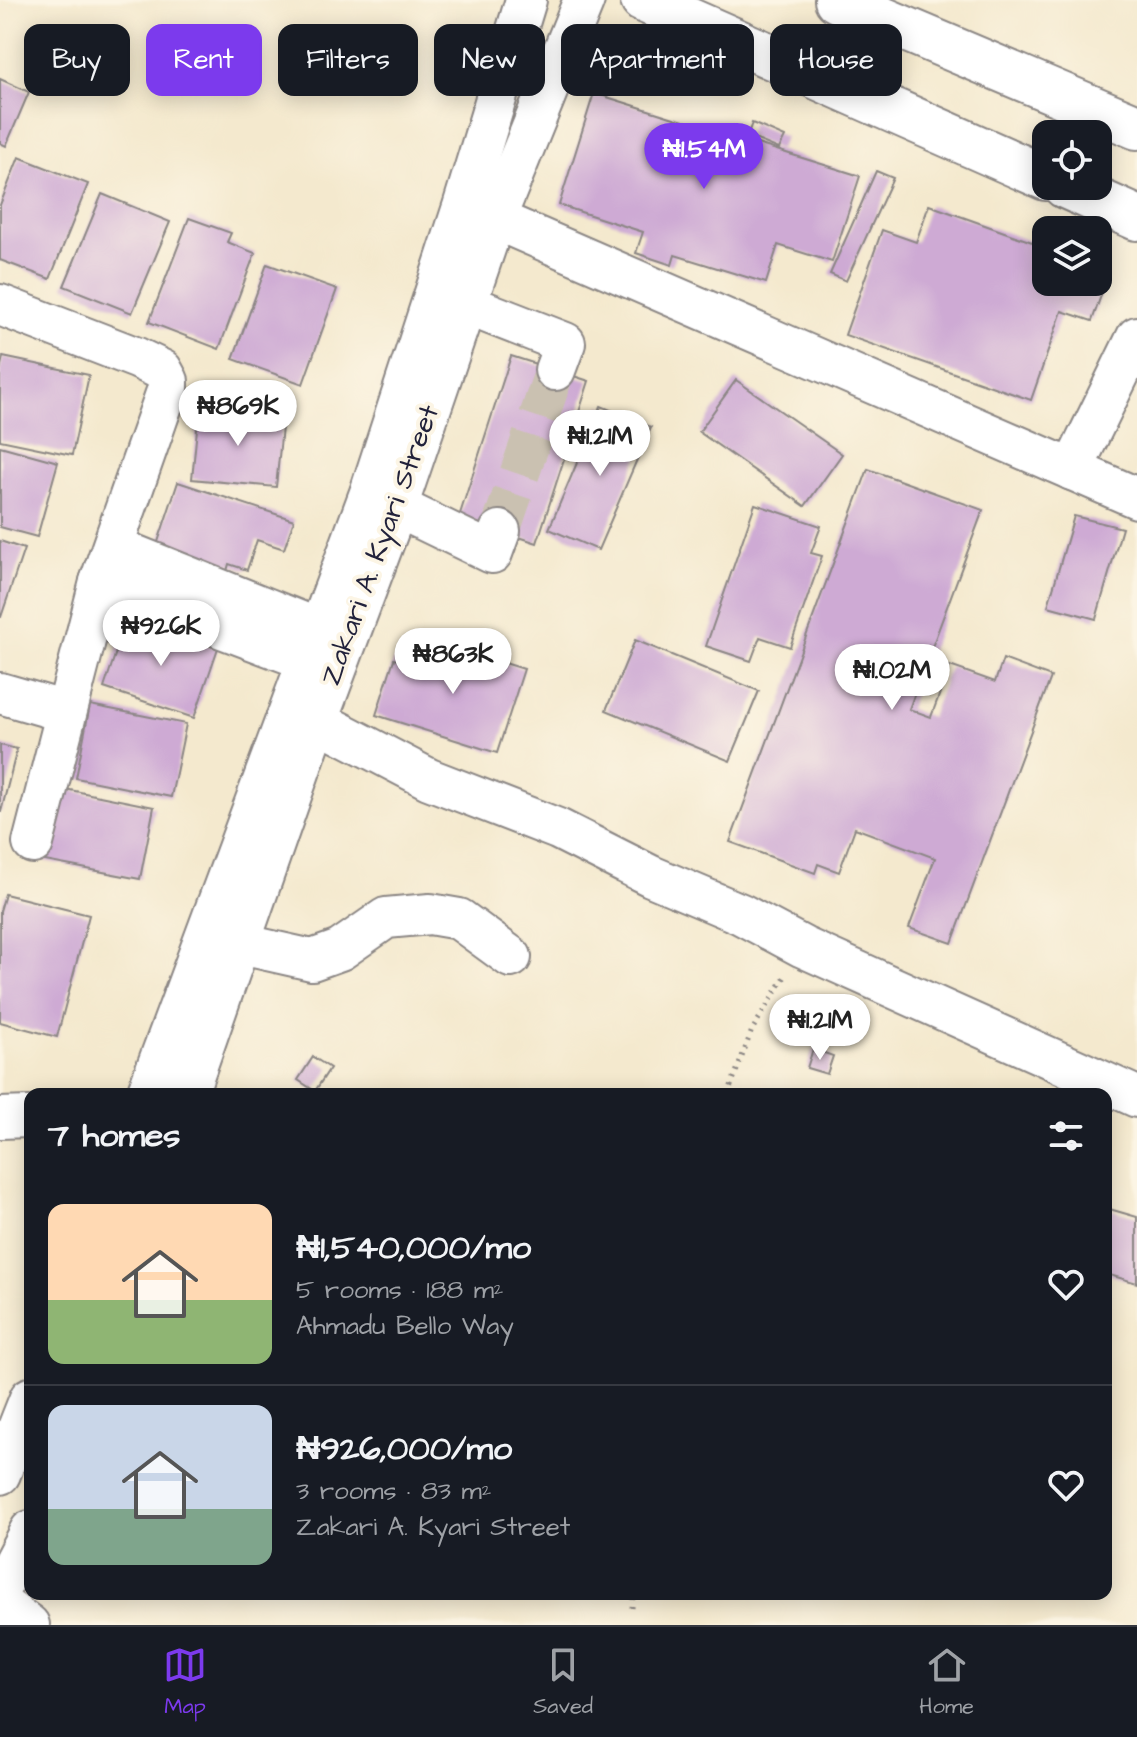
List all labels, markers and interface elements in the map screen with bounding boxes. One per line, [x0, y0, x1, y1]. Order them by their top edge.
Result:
chip: Buy [24, 24, 130, 96]
chip: Rent [146, 24, 262, 96]
chip: Filters [278, 24, 418, 96]
chip: New [434, 24, 545, 96]
chip: Apartment [561, 24, 754, 96]
chip: House [770, 24, 902, 96]
map controls [1032, 120, 1112, 296]
button: locate [1032, 120, 1112, 200]
pin: ₦1.54M [639, 123, 769, 191]
text: ₦1.54M [662, 131, 746, 167]
button: layers [1032, 216, 1112, 296]
pin: ₦869K [182, 380, 294, 448]
text: ₦869K [197, 388, 279, 424]
street label: Zakari A. Kyari Street [311, 399, 451, 691]
pin: ₦1.21M [535, 410, 665, 478]
text: ₦1.21M [567, 418, 633, 454]
pin: ₦926K [105, 600, 217, 668]
text: ₦926K [121, 608, 201, 644]
pin: ₦863K [397, 628, 509, 696]
text: ₦863K [413, 636, 493, 672]
pin: ₦1.02M [827, 644, 957, 712]
text: ₦1.02M [853, 652, 931, 688]
pin: ₦1.21M [755, 994, 885, 1062]
text: ₦1.21M [787, 1002, 853, 1038]
text: 7 homes [48, 1112, 180, 1160]
icon: filters [1044, 1114, 1088, 1158]
text: ₦1,540,000/mo [296, 1224, 531, 1272]
icon: home [112, 1236, 208, 1332]
icon: heart [1044, 1262, 1088, 1306]
text: 5 rooms · 188 m² [296, 1272, 504, 1308]
text: Ahmadu Bello Way [296, 1308, 514, 1344]
text: ₦926,000/mo [296, 1425, 512, 1473]
icon: home [112, 1437, 208, 1533]
icon: heart [1044, 1463, 1088, 1507]
text: 3 rooms · 83 m² [296, 1473, 491, 1509]
text: Zakari A. Kyari Street [296, 1509, 570, 1545]
tab: Map [163, 1643, 207, 1722]
tab: Saved [533, 1643, 593, 1722]
tab: Home [919, 1643, 974, 1722]

